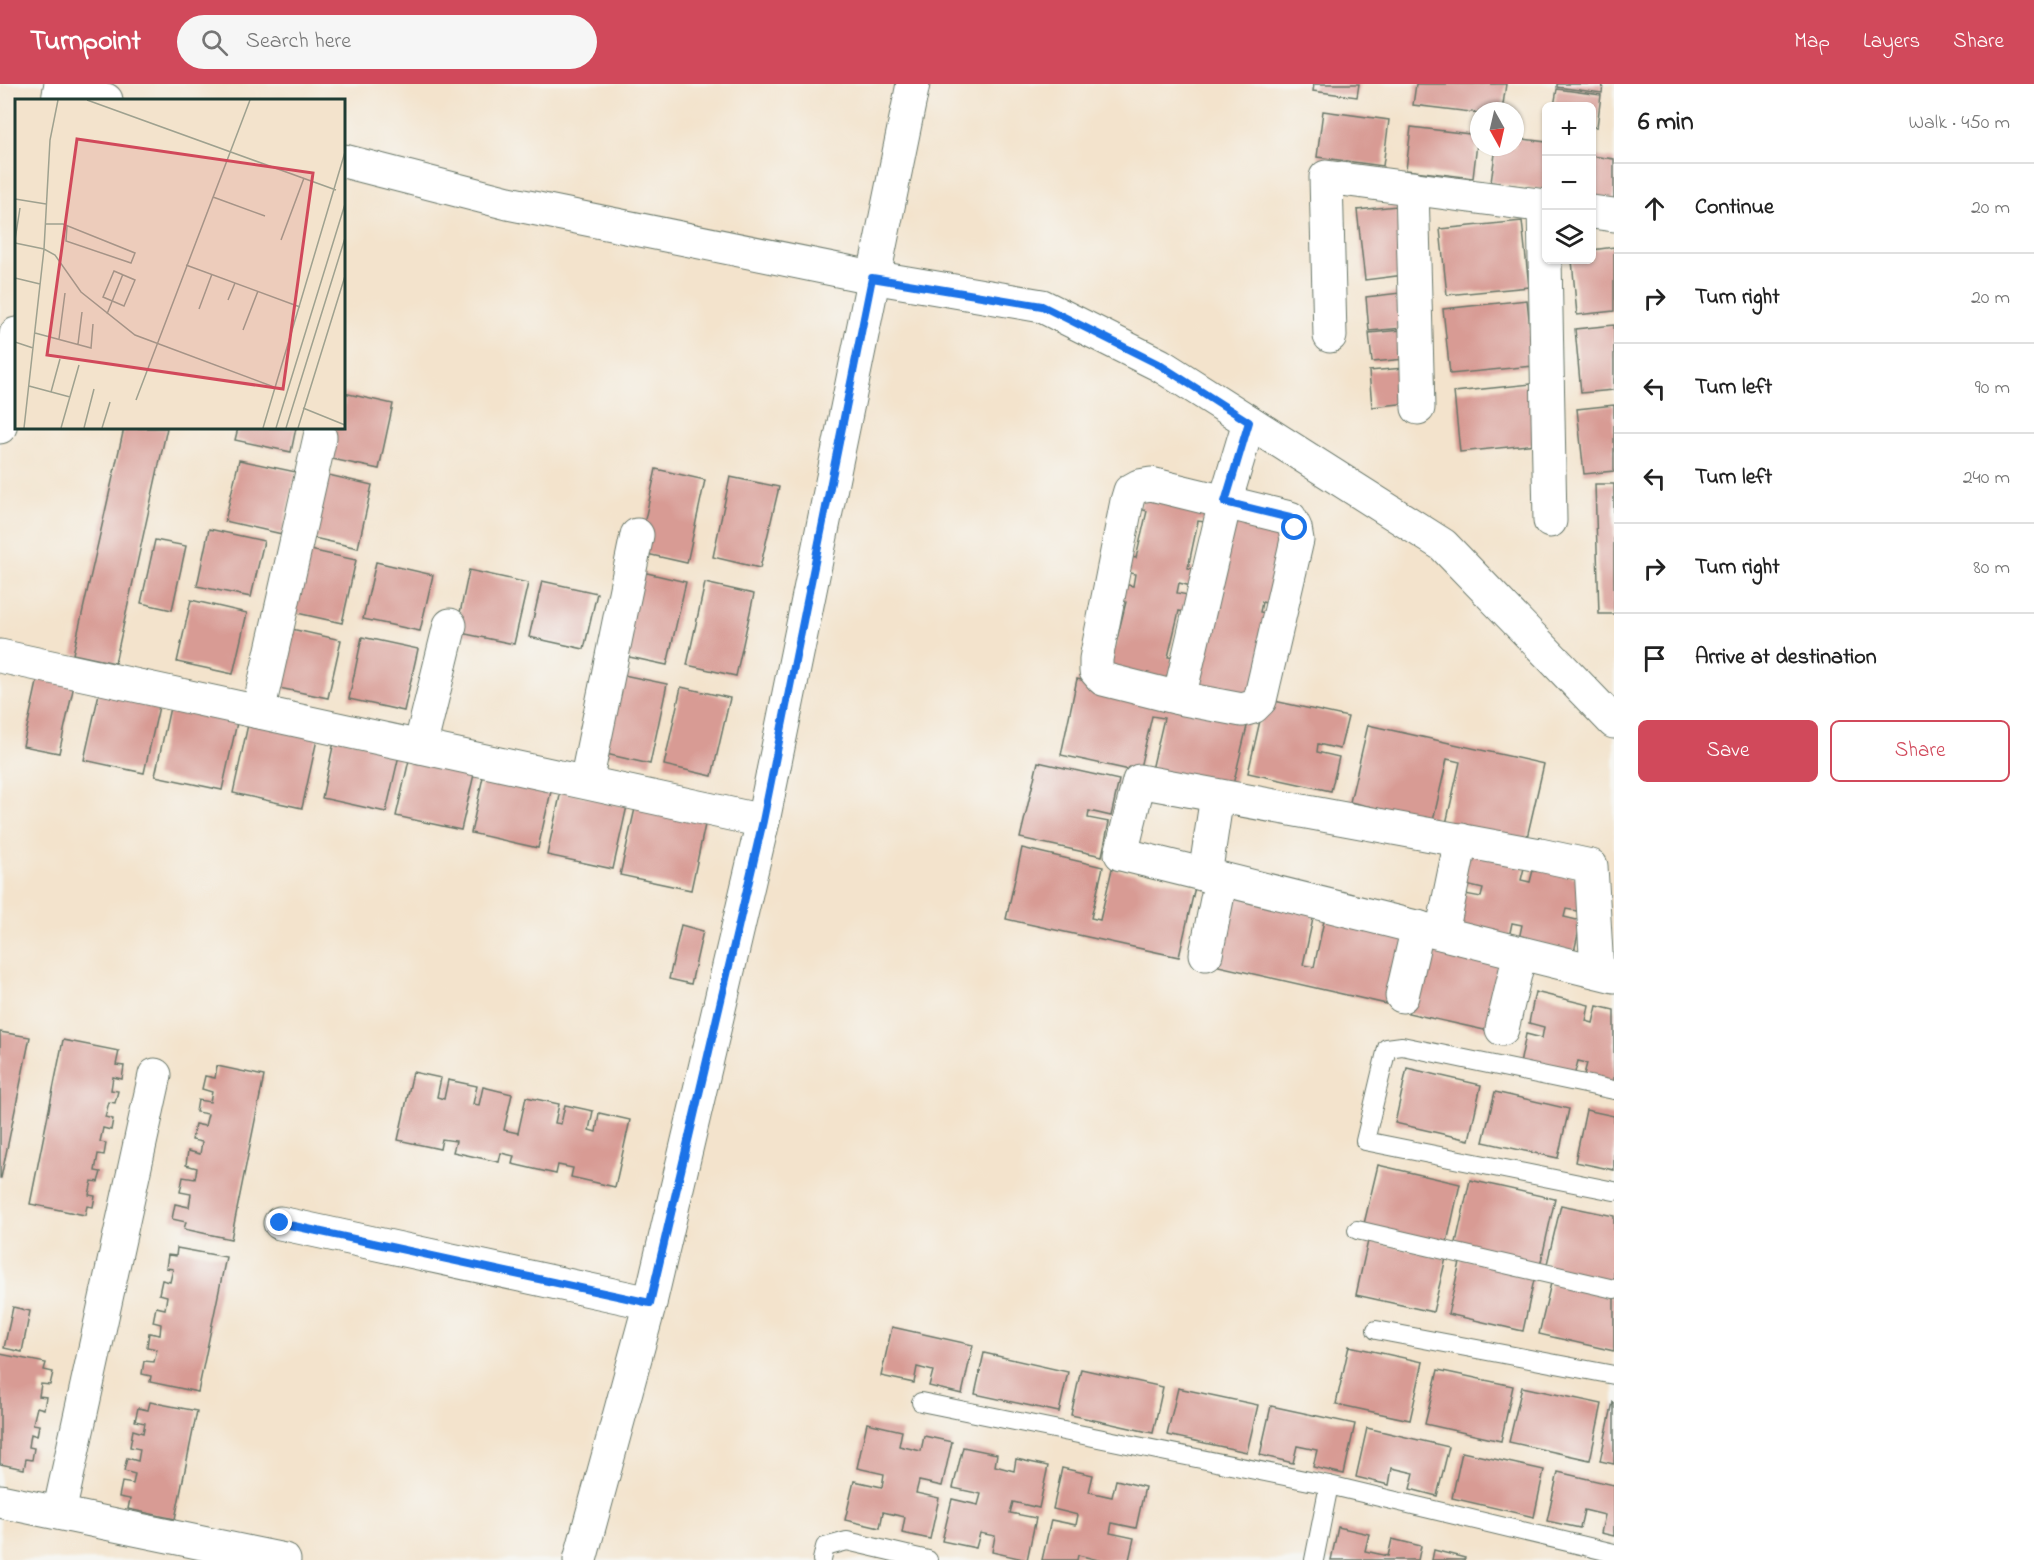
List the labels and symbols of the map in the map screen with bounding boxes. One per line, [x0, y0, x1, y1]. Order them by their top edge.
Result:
inset map [15, 99, 345, 429]
north arrow [1470, 102, 1524, 156]
route start [1281, 514, 1307, 540]
route end [266, 1209, 292, 1235]

